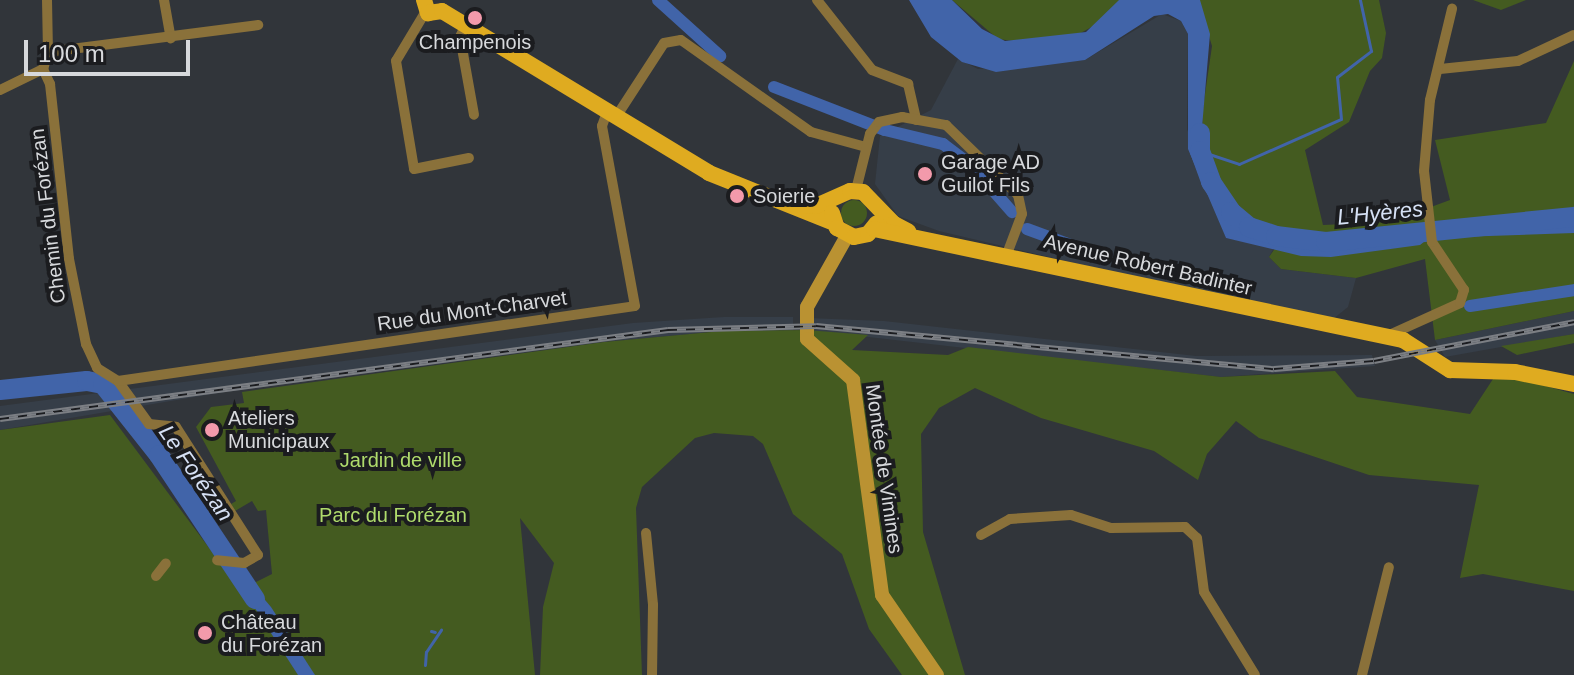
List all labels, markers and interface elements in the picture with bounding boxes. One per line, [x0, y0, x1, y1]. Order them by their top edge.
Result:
marker: Champenois [466, 9, 484, 27]
scale bar [28, 24, 194, 74]
place label: Champenois [419, 30, 531, 54]
text: 100 m [38, 40, 105, 67]
street label: Chemin du Forézan [25, 127, 71, 305]
place label: Garage AD Guilot Fils [941, 150, 1041, 197]
marker: Garage AD Guilot Fils [916, 165, 934, 183]
place label: Soierie [753, 184, 815, 208]
marker: Soierie [728, 187, 746, 205]
water label: L'Hyères [1336, 195, 1424, 231]
street label: Avenue Robert Badinter [1041, 229, 1255, 301]
street label: Rue du Mont-Charvet [376, 286, 568, 336]
street label: Montée de Vimines [860, 383, 908, 555]
place label: Ateliers Municipaux [228, 406, 329, 453]
water label: Le Forézan [153, 420, 239, 526]
marker: Ateliers Municipaux [203, 421, 221, 439]
park label: Jardin de ville [340, 448, 462, 472]
park label: Parc du Forézan [319, 503, 467, 527]
place label: Château du Forézan [221, 610, 322, 657]
marker: Château du Forézan [196, 624, 214, 642]

